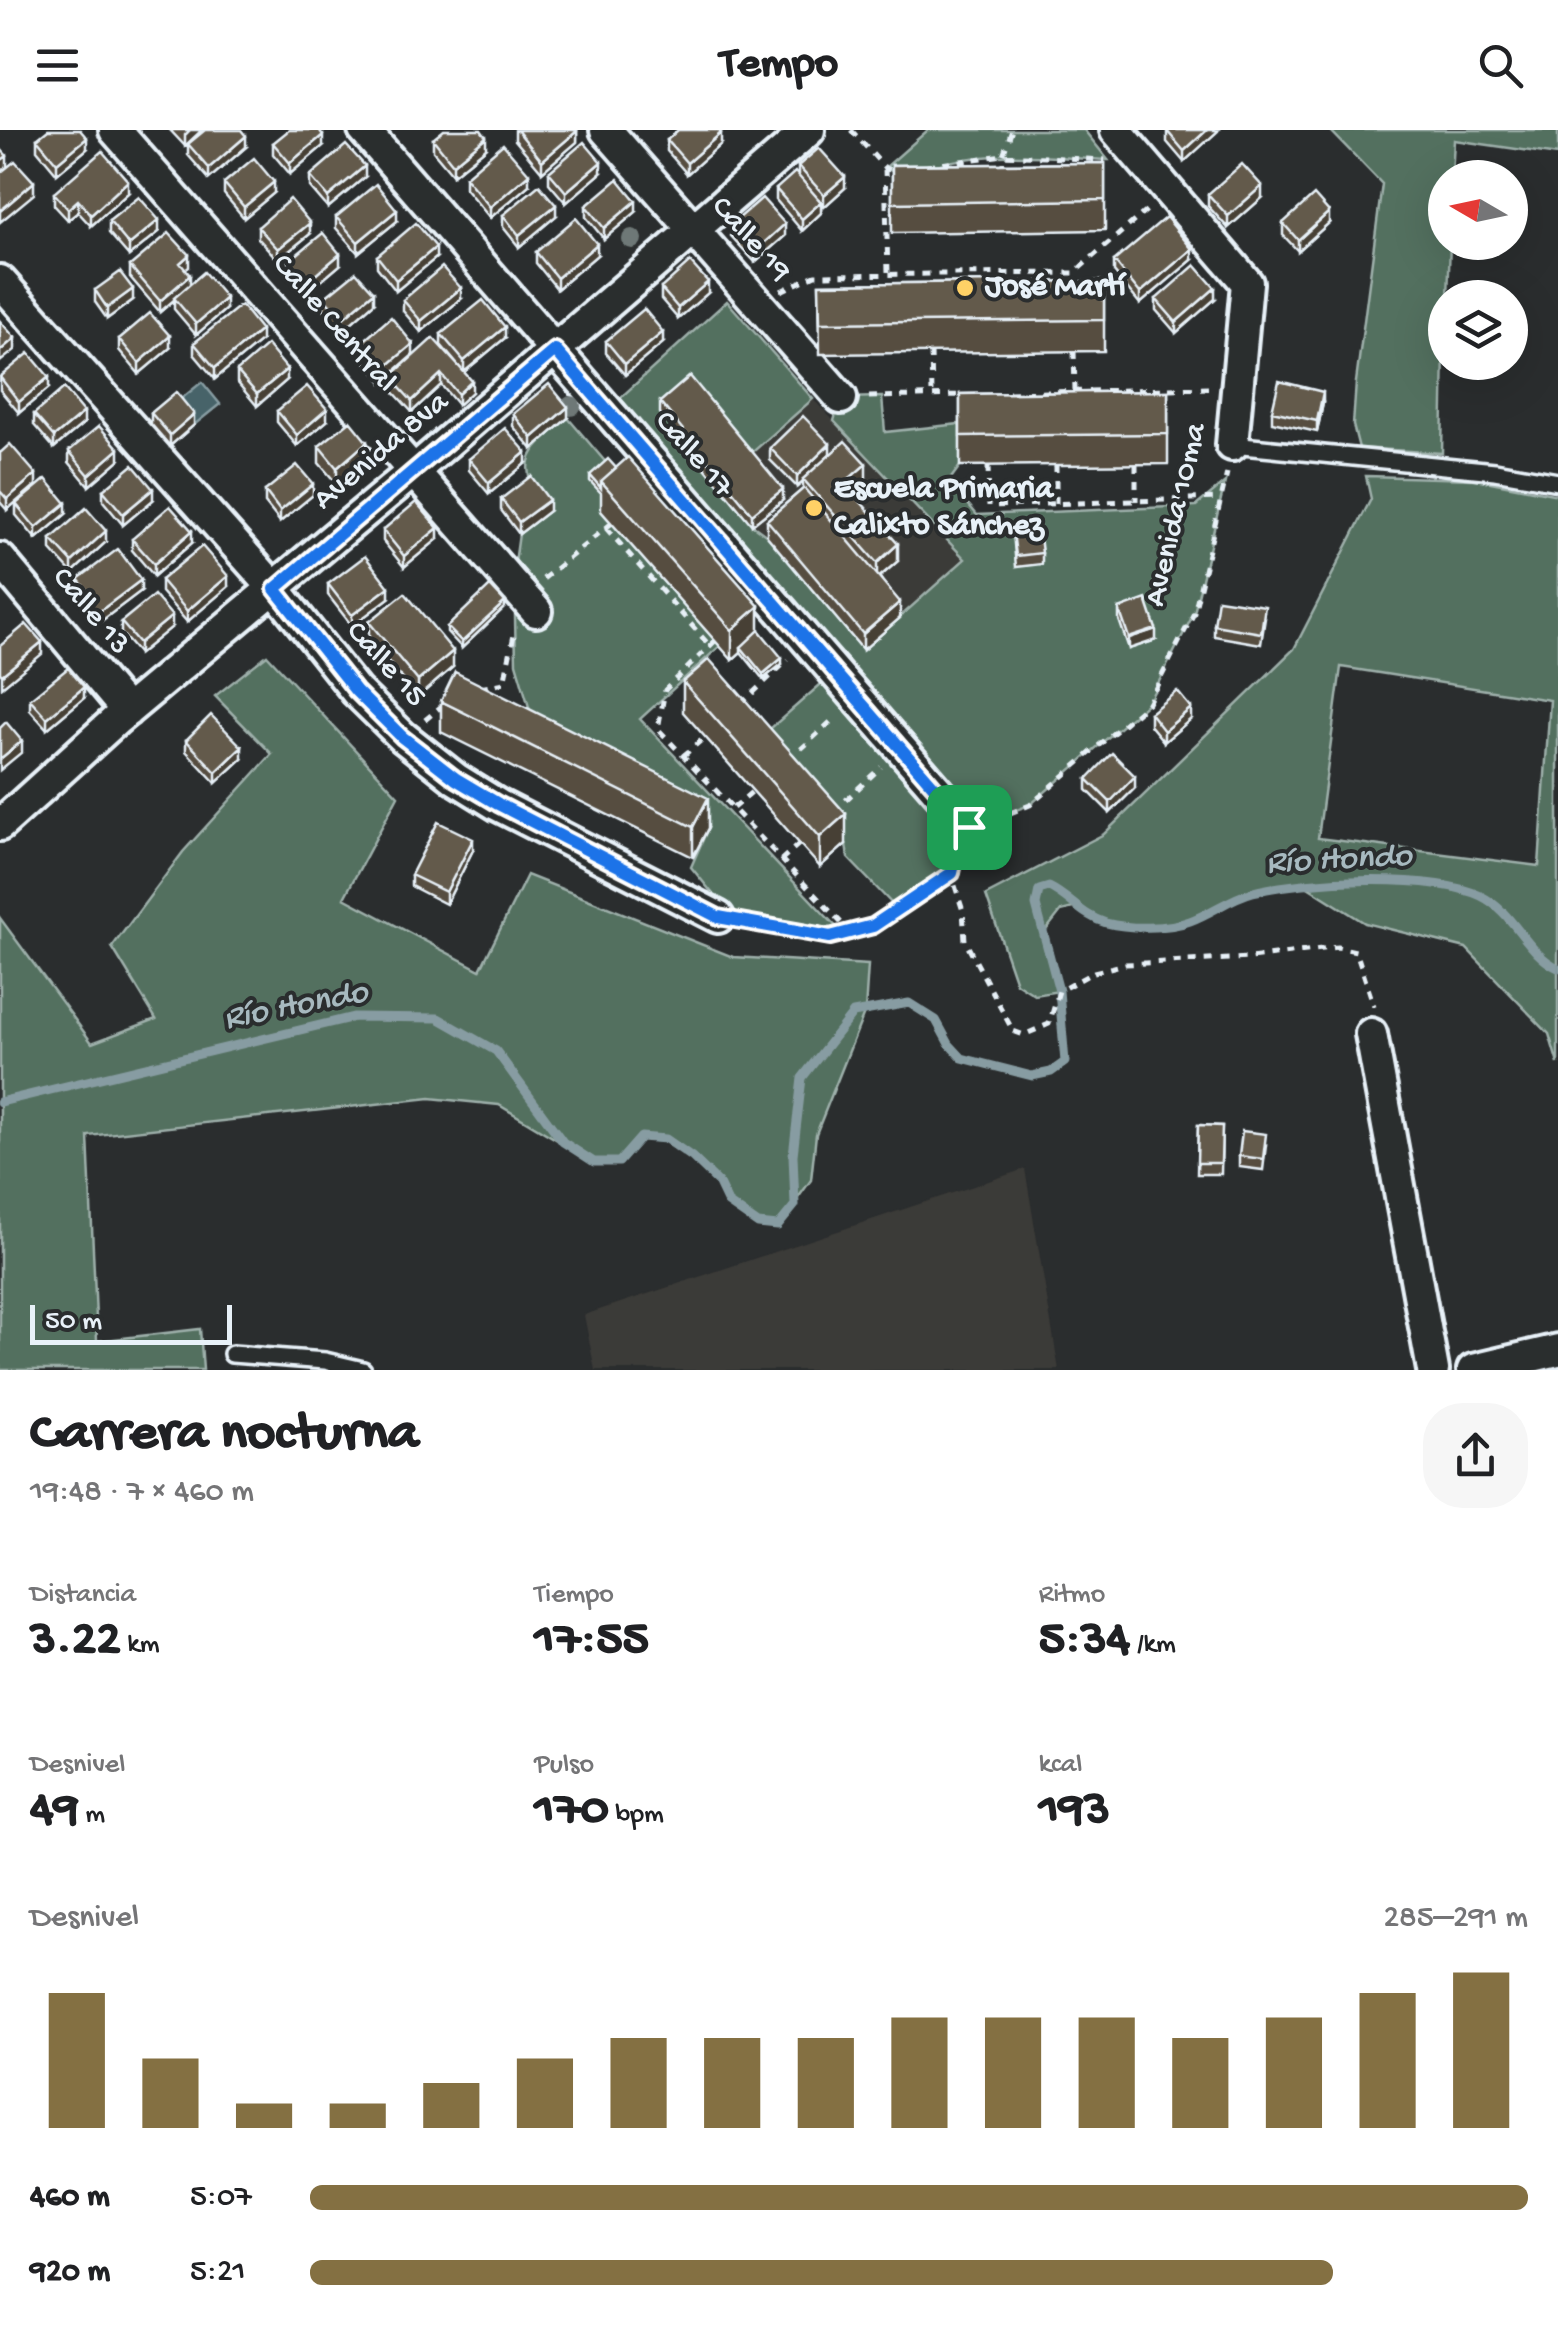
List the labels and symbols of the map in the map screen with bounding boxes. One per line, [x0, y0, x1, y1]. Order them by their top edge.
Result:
north arrow [1428, 160, 1528, 260]
street label: Calle 19 [702, 189, 798, 291]
street label: Calle Central [262, 247, 404, 401]
place label: José Martí [984, 269, 1128, 307]
marker: José Martí [954, 277, 976, 299]
street label: Avenida 8va [307, 384, 458, 520]
street label: Calle 17 [645, 404, 742, 507]
street label: Avenida 10ma [1137, 418, 1217, 611]
place label: Escuela Primaria Calixto Sánchez [834, 471, 1055, 546]
marker: Escuela Primaria Calixto Sánchez [803, 497, 825, 519]
street label: Calle 13 [42, 560, 138, 664]
street label: Calle 15 [336, 614, 434, 716]
pin [927, 785, 1012, 870]
water label: Río Hondo [1265, 837, 1415, 885]
water label: Río Hondo [221, 973, 373, 1041]
scale bar [30, 1300, 232, 1344]

